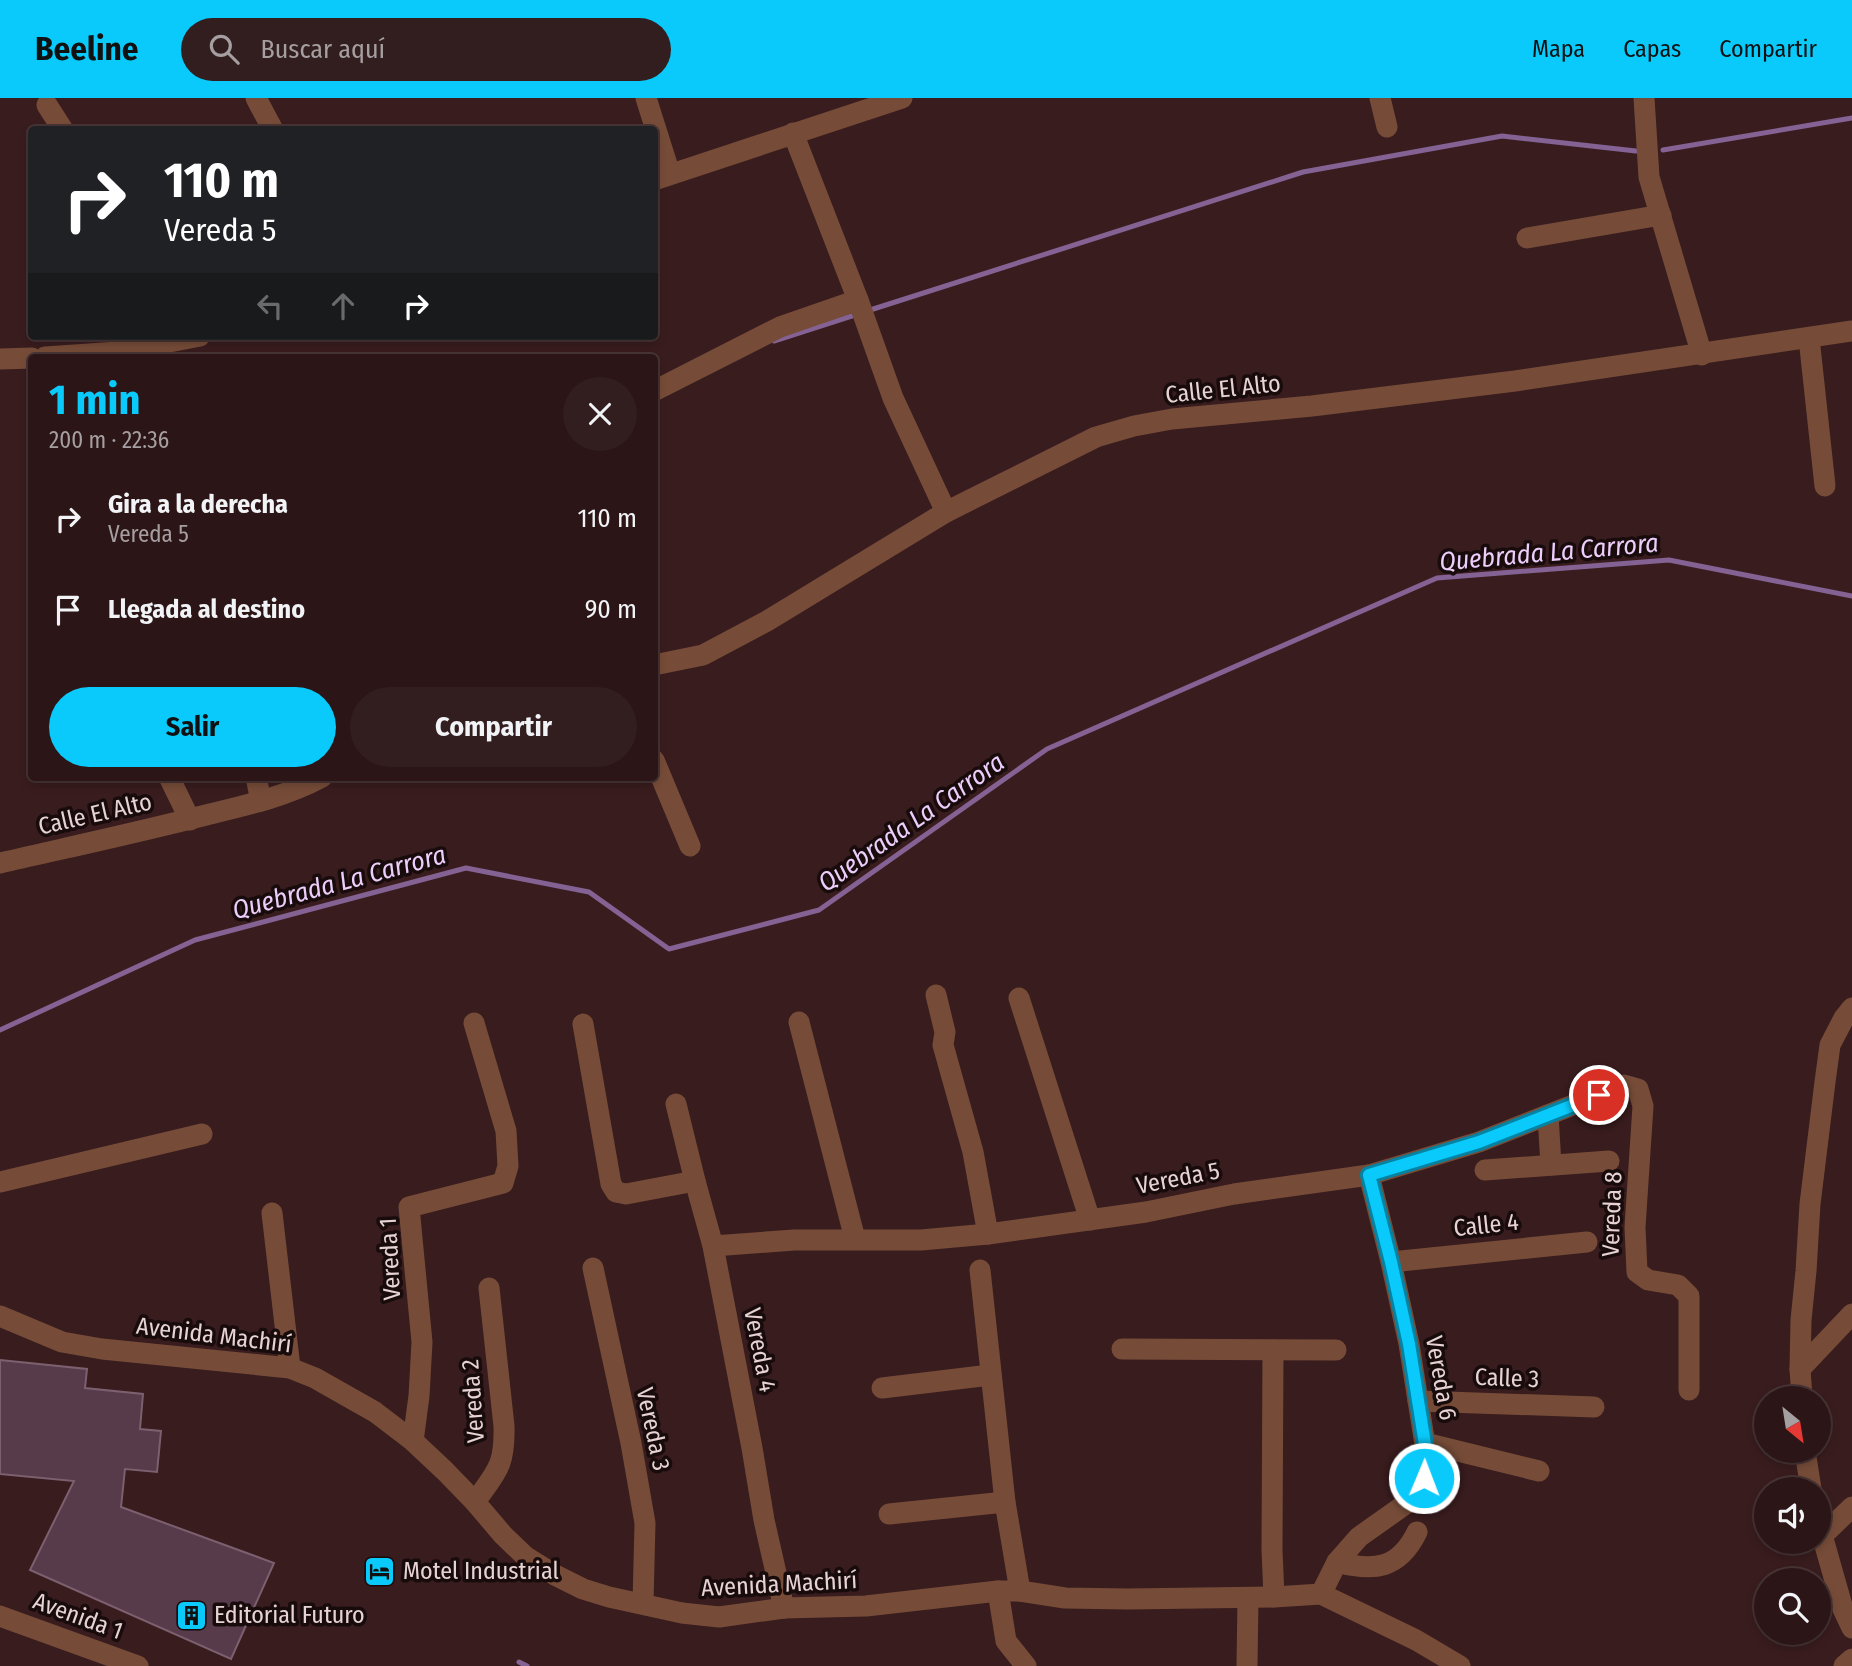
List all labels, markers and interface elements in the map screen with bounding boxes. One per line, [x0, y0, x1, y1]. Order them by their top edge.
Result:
search box [181, 18, 671, 81]
text: Beeline [35, 29, 139, 69]
icon: search [205, 30, 243, 68]
text: Buscar aquí [261, 34, 385, 65]
text: Mapa [1532, 35, 1585, 63]
text: Capas [1623, 35, 1681, 63]
text: Compartir [1719, 35, 1817, 63]
text: 110 m [164, 151, 279, 210]
icon: right [49, 154, 140, 245]
text: Vereda 5 [164, 211, 276, 249]
icon: left [251, 287, 289, 325]
icon: ahead [324, 287, 362, 325]
icon: right [397, 287, 435, 325]
street label: Calle El Alto [1164, 369, 1282, 409]
text: 1 min [49, 375, 140, 425]
button: close [563, 377, 637, 451]
text: 200 m · 22:36 [49, 426, 169, 454]
text: Gira a la derecha [108, 489, 288, 520]
icon: right [49, 500, 87, 538]
text: 110 m [577, 503, 637, 534]
text: Vereda 5 [108, 520, 189, 548]
water label: Quebrada La Carrora [1438, 527, 1660, 578]
icon: arrive [49, 591, 87, 629]
text: Llegada al destino [108, 594, 305, 625]
text: 90 m [585, 594, 637, 625]
button: Salir [49, 687, 336, 767]
button: Compartir [350, 687, 637, 767]
water label: Quebrada La Carrora [812, 747, 1010, 898]
street label: Calle El Alto [36, 787, 154, 841]
water label: Quebrada La Carrora [229, 839, 449, 926]
pin [1569, 1065, 1629, 1125]
icon: arrive [1580, 1076, 1618, 1114]
street label: Vereda 5 [1134, 1156, 1222, 1200]
street label: Vereda 8 [1597, 1171, 1627, 1257]
street label: Calle 4 [1452, 1208, 1520, 1242]
street label: Vereda 1 [374, 1217, 406, 1301]
street label: Vereda 4 [738, 1306, 782, 1394]
street label: Avenida Machirí [135, 1312, 293, 1358]
street label: Vereda 6 [1420, 1334, 1462, 1422]
street label: Vereda 2 [456, 1358, 490, 1444]
street label: Calle 3 [1474, 1363, 1540, 1393]
street label: Vereda 3 [631, 1385, 675, 1473]
north arrow [1754, 1386, 1830, 1463]
map controls [1754, 1386, 1831, 1645]
position arrow [1387, 1441, 1461, 1515]
button: sound [1754, 1477, 1831, 1554]
hotel icon: Motel Industrial [363, 1554, 397, 1588]
place label: Motel Industrial [403, 1557, 559, 1585]
street label: Avenida Machirí [700, 1566, 858, 1602]
button: search [1754, 1568, 1831, 1645]
street label: Avenida 1 [29, 1587, 127, 1645]
building icon: Editorial Futuro [174, 1598, 208, 1632]
place label: Editorial Futuro [214, 1601, 365, 1629]

